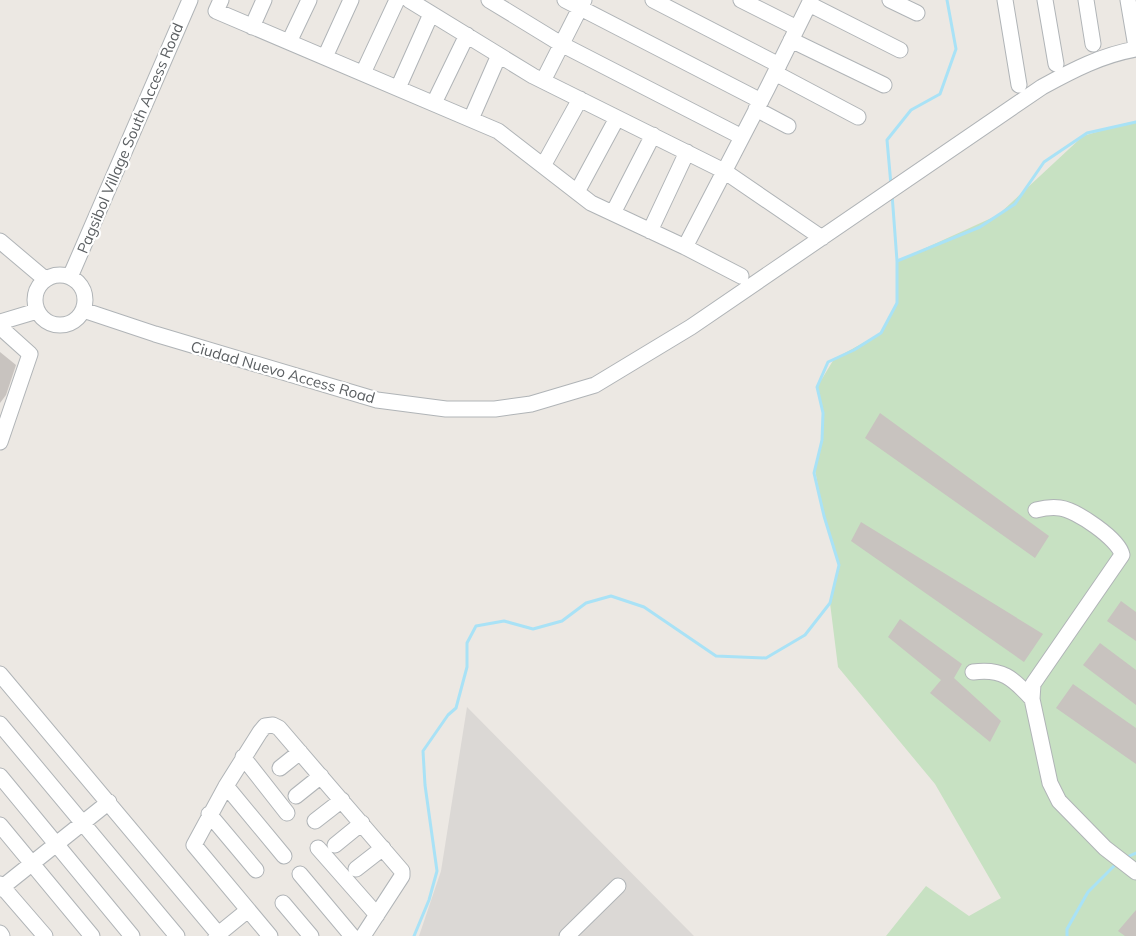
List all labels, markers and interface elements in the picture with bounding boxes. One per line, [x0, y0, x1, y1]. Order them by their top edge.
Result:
street label: Pagsibol Village South Access Road [73, 20, 187, 256]
street label: Ciudad Nuevo Access Road [189, 337, 377, 407]

